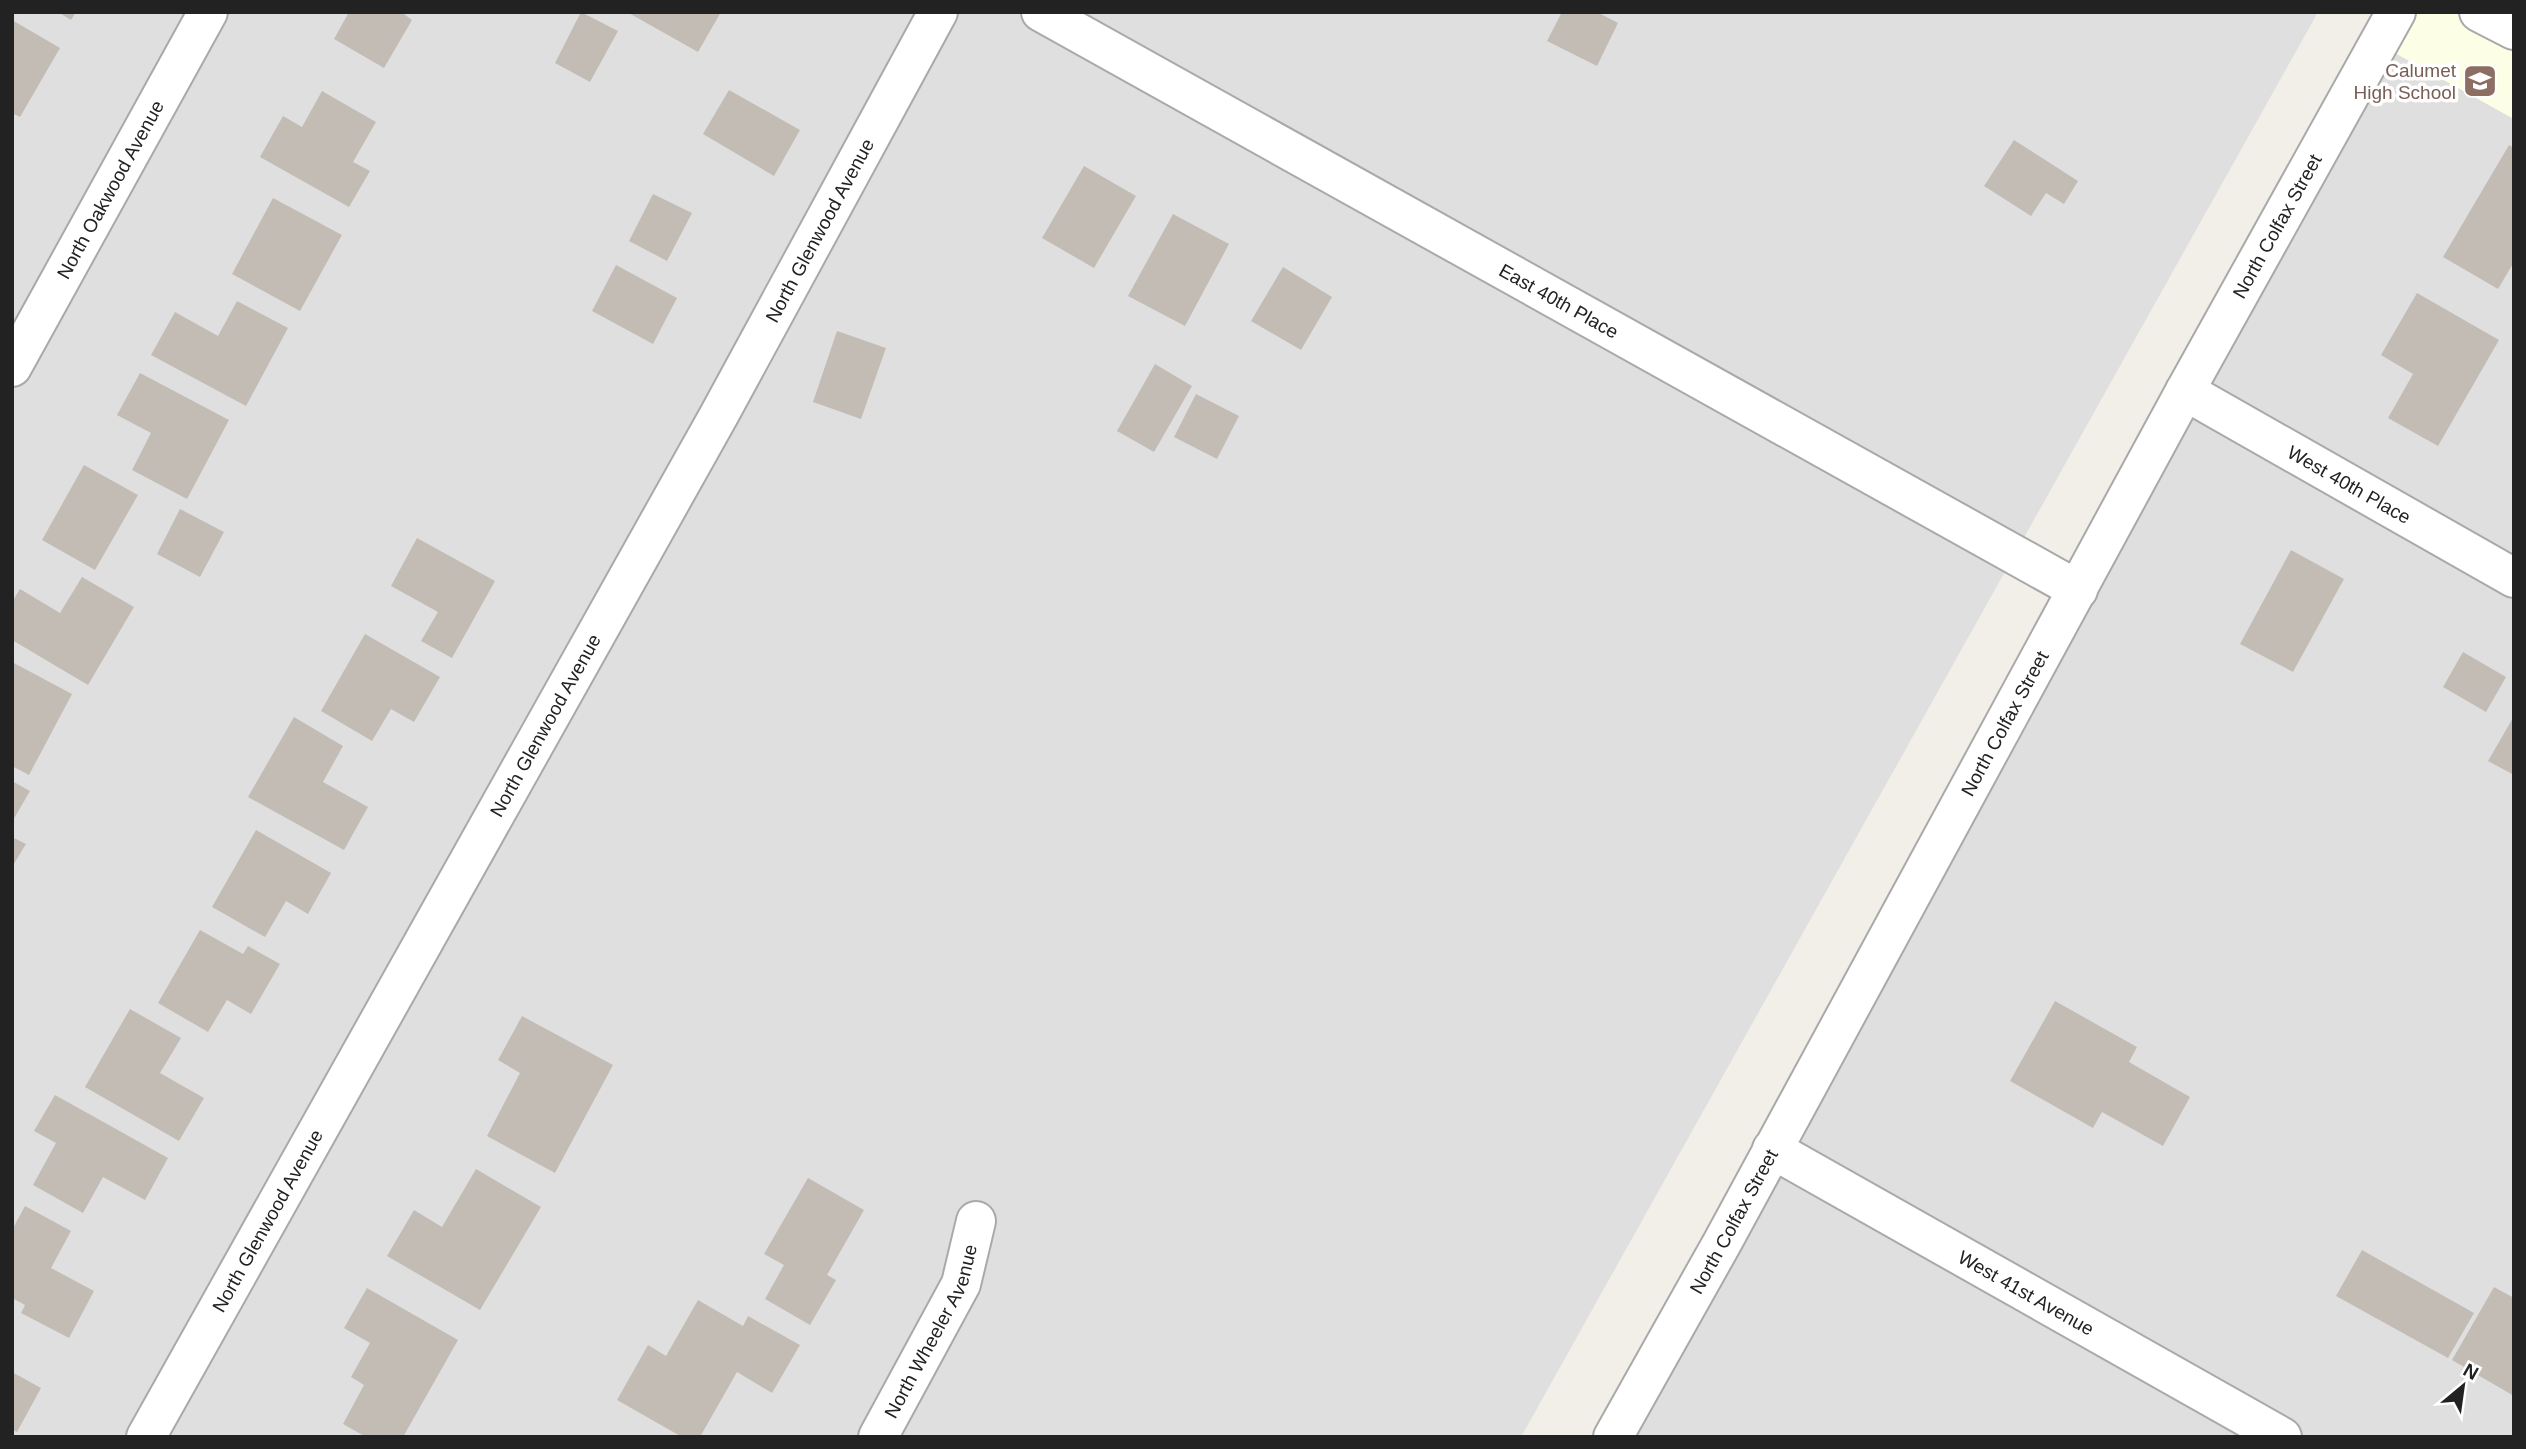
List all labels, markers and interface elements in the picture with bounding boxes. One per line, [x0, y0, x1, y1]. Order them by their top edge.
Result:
place label: Calumet High School [2354, 60, 2457, 103]
school or university icon: Calumet High School [2461, 62, 2499, 100]
street label: North Oakwood Avenue [53, 97, 168, 282]
street label: North Glenwood Avenue [762, 135, 878, 326]
street label: North Colfax Street [2229, 150, 2326, 302]
street label: East 40th Place [1495, 260, 1622, 343]
street label: West 40th Place [2284, 442, 2414, 528]
street label: North Glenwood Avenue [486, 631, 605, 820]
street label: North Colfax Street [1957, 647, 2053, 800]
street label: North Glenwood Avenue [208, 1126, 327, 1316]
street label: North Colfax Street [1686, 1145, 1782, 1298]
street label: North Wheeler Avenue [880, 1242, 981, 1422]
street label: West 41st Avenue [1954, 1246, 2098, 1340]
north arrow [2428, 1351, 2498, 1421]
text: N [2460, 1359, 2482, 1384]

